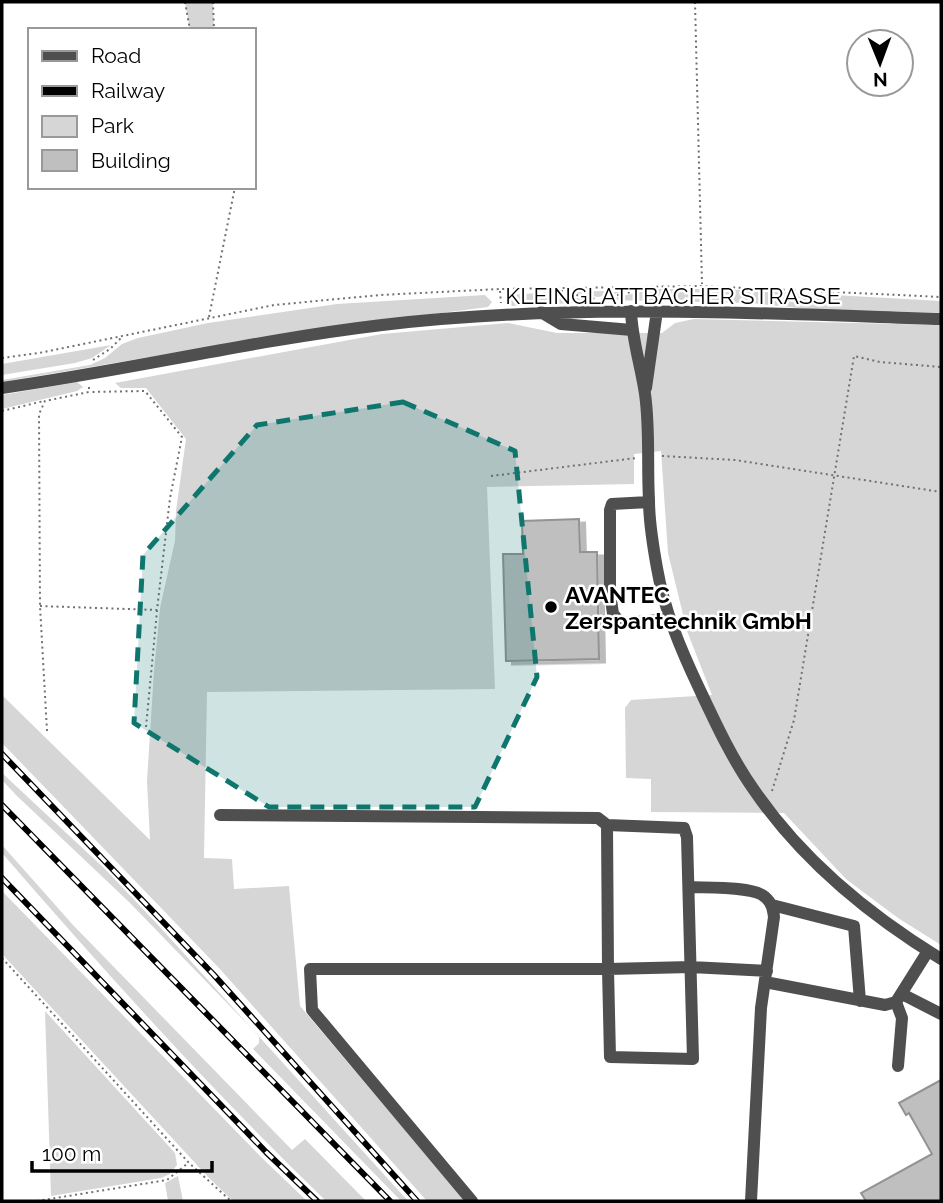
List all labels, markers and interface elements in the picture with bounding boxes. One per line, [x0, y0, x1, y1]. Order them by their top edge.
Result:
legend [28, 28, 256, 189]
north arrow [845, 28, 915, 98]
text: Road [91, 43, 141, 68]
text: N [873, 69, 888, 91]
text: Railway [91, 78, 165, 103]
text: Park [91, 113, 134, 138]
text: Building [91, 148, 171, 173]
street label: KLEINGLATTBACHER STRASSE [505, 282, 841, 309]
place label: AVANTEC Zerspantechnik GmbH [565, 581, 812, 634]
marker: AVANTEC Zerspantechnik GmbH [543, 599, 559, 615]
scale bar [32, 1130, 212, 1174]
text: 100 m [42, 1141, 101, 1166]

